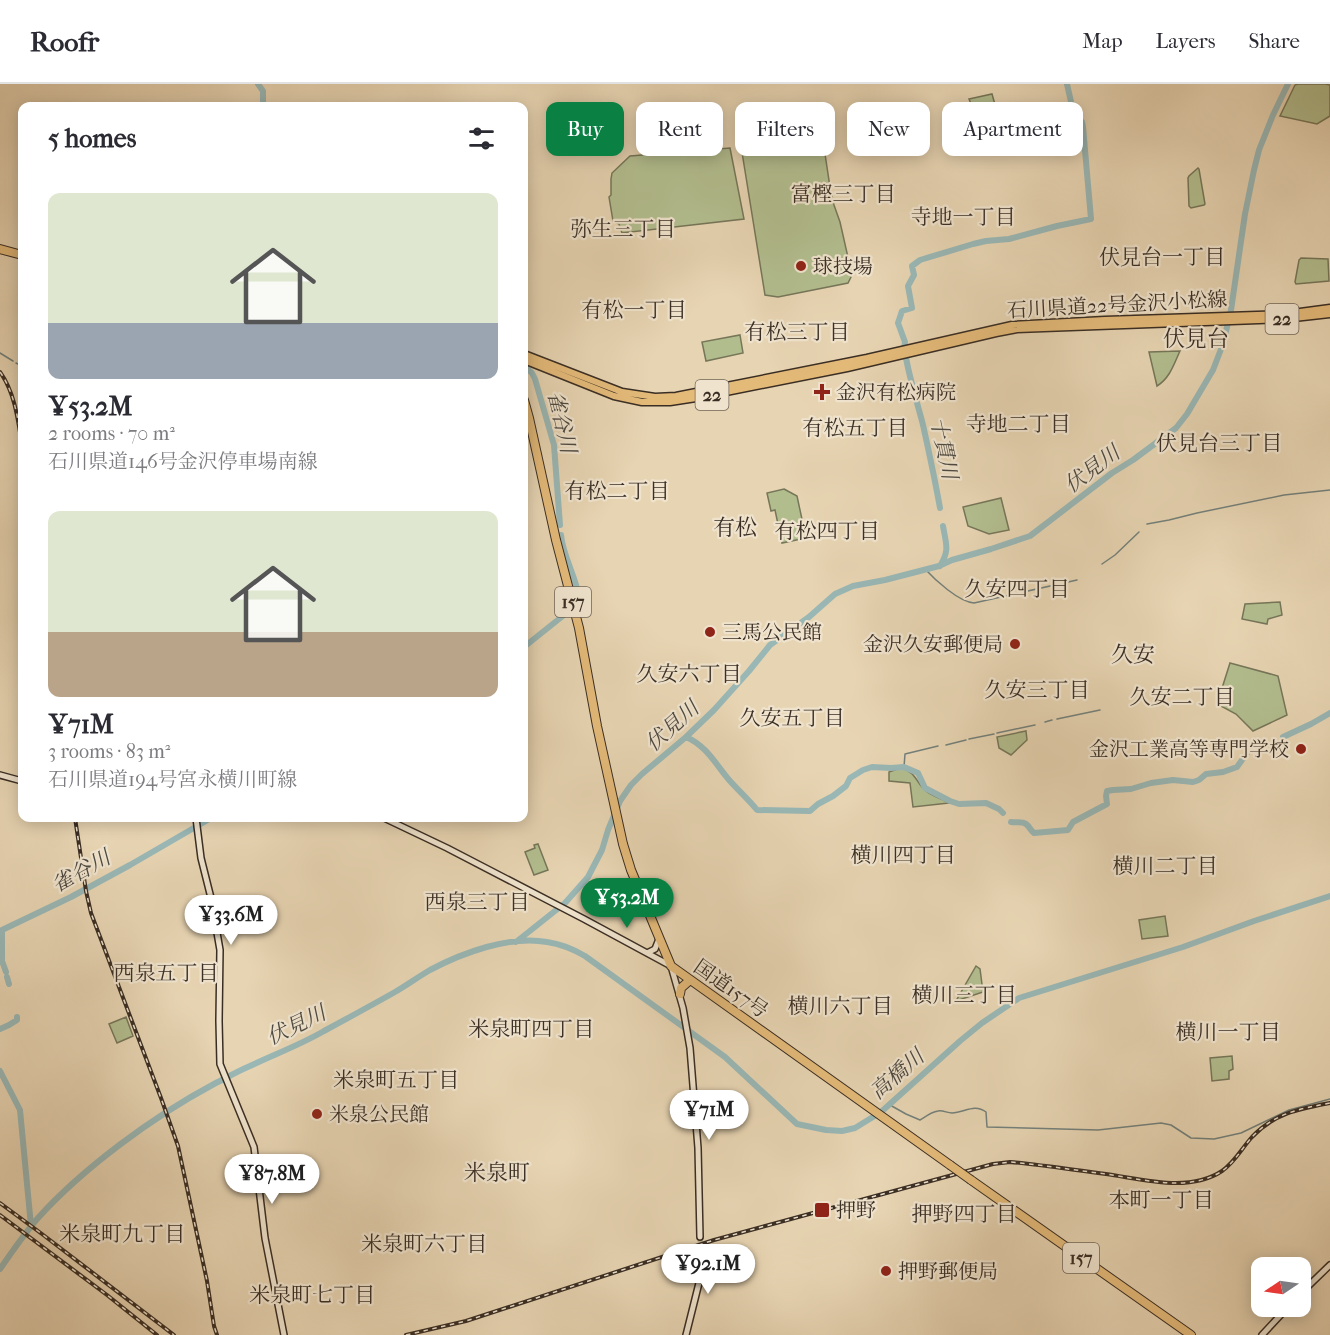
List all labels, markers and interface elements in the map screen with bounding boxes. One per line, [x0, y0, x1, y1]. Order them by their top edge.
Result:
text: Roofr [30, 25, 99, 58]
text: Map [1082, 29, 1123, 53]
text: Layers [1156, 29, 1215, 53]
text: Share [1248, 29, 1300, 53]
chip: Buy [546, 102, 624, 156]
chip: Rent [636, 102, 723, 156]
chip: Filters [735, 102, 835, 156]
chip: New [847, 102, 930, 156]
chip: Apartment [942, 102, 1083, 156]
icon: filters [465, 122, 498, 155]
text: 5 homes [48, 123, 136, 154]
district label: 富樫三丁目 [791, 182, 896, 206]
district label: 寺地一丁目 [911, 205, 1016, 229]
district label: 弥生三丁目 [571, 217, 676, 241]
icon: home [219, 232, 327, 340]
district label: 伏見台一丁目 [1099, 245, 1225, 269]
place label: 球技場 [813, 255, 873, 278]
marker: 球技場 [794, 259, 808, 273]
street label: 石川県道22号金沢小松線 [1006, 288, 1228, 322]
district label: 有松一丁目 [582, 298, 687, 322]
road number: 22 [1266, 304, 1298, 334]
district label: 有松三丁目 [745, 320, 850, 344]
district label: 伏見台 [1163, 326, 1229, 352]
road number: 22 [696, 380, 728, 410]
place label: 金沢有松病院 [836, 381, 956, 404]
marker: 金沢有松病院 [813, 383, 831, 401]
water label: 雀谷川 [543, 389, 581, 457]
text: ¥53.2M [48, 391, 132, 422]
district label: 寺地二丁目 [966, 412, 1071, 436]
water label: 十貫川 [926, 415, 963, 483]
district label: 有松五丁目 [803, 416, 908, 440]
text: 2 rooms · 70 m² [48, 422, 175, 445]
district label: 伏見台三丁目 [1156, 431, 1282, 455]
water label: 伏見川 [1060, 439, 1126, 498]
text: 石川県道146号金沢停車場南線 [48, 450, 318, 473]
district label: 有松二丁目 [565, 479, 670, 503]
district label: 有松 [713, 515, 757, 541]
district label: 有松四丁目 [775, 519, 880, 543]
icon: home [219, 550, 327, 658]
district label: 久安四丁目 [965, 577, 1070, 601]
road number: 157 [555, 587, 591, 617]
place label: 三馬公民館 [722, 621, 822, 644]
marker: 三馬公民館 [703, 625, 717, 639]
place label: 金沢久安郵便局 [863, 633, 1003, 656]
marker: 金沢久安郵便局 [1008, 637, 1022, 651]
district label: 久安 [1111, 642, 1155, 668]
district label: 久安六丁目 [637, 662, 742, 686]
district label: 久安三丁目 [985, 678, 1090, 702]
district label: 久安二丁目 [1130, 685, 1235, 709]
water label: 伏見川 [641, 695, 705, 756]
district label: 久安五丁目 [740, 706, 845, 730]
text: ¥71M [48, 709, 114, 740]
place label: 金沢工業高等専門学校 [1089, 738, 1289, 761]
text: 3 rooms · 83 m² [48, 740, 171, 763]
marker: 金沢工業高等専門学校 [1294, 742, 1308, 756]
text: 石川県道194号宮永横川町線 [48, 768, 297, 791]
district label: 横川四丁目 [851, 843, 956, 867]
water label: 雀谷川 [48, 844, 116, 897]
district label: 横川二丁目 [1113, 854, 1218, 878]
pin: ¥53.2M [578, 878, 676, 929]
text: ¥53.2M [595, 886, 659, 909]
district label: 西泉三丁目 [425, 890, 530, 914]
pin: ¥33.6M [182, 895, 280, 946]
text: ¥33.6M [199, 903, 263, 926]
street label: 国道157号 [689, 955, 773, 1023]
district label: 西泉五丁目 [114, 961, 219, 985]
district label: 横川三丁目 [912, 983, 1017, 1007]
district label: 横川六丁目 [788, 994, 893, 1018]
water label: 伏見川 [262, 1000, 331, 1050]
district label: 米泉町四丁目 [468, 1017, 594, 1041]
district label: 横川一丁目 [1176, 1020, 1281, 1044]
water label: 高橋川 [865, 1043, 930, 1104]
district label: 米泉町五丁目 [333, 1068, 459, 1092]
pin: ¥71M [673, 1090, 745, 1141]
text: ¥71M [684, 1098, 734, 1121]
place label: 米泉公民館 [329, 1103, 429, 1126]
marker: 米泉公民館 [310, 1107, 324, 1121]
pin: ¥87.8M [223, 1154, 321, 1205]
district label: 米泉町 [464, 1160, 530, 1186]
text: ¥87.8M [238, 1162, 306, 1185]
district label: 本町一丁目 [1109, 1188, 1214, 1212]
place label: 押野 [836, 1199, 876, 1222]
marker: 押野 [813, 1201, 831, 1219]
district label: 押野四丁目 [912, 1202, 1017, 1226]
district label: 米泉町九丁目 [59, 1222, 185, 1246]
district label: 米泉町六丁目 [361, 1232, 487, 1256]
road number: 157 [1063, 1243, 1099, 1273]
pin: ¥92.1M [659, 1244, 757, 1295]
text: ¥92.1M [675, 1252, 741, 1275]
north arrow [1251, 1257, 1311, 1317]
map controls [1251, 1257, 1311, 1317]
place label: 押野郵便局 [898, 1260, 998, 1283]
marker: 押野郵便局 [879, 1264, 893, 1278]
district label: 米泉町七丁目 [249, 1283, 375, 1307]

